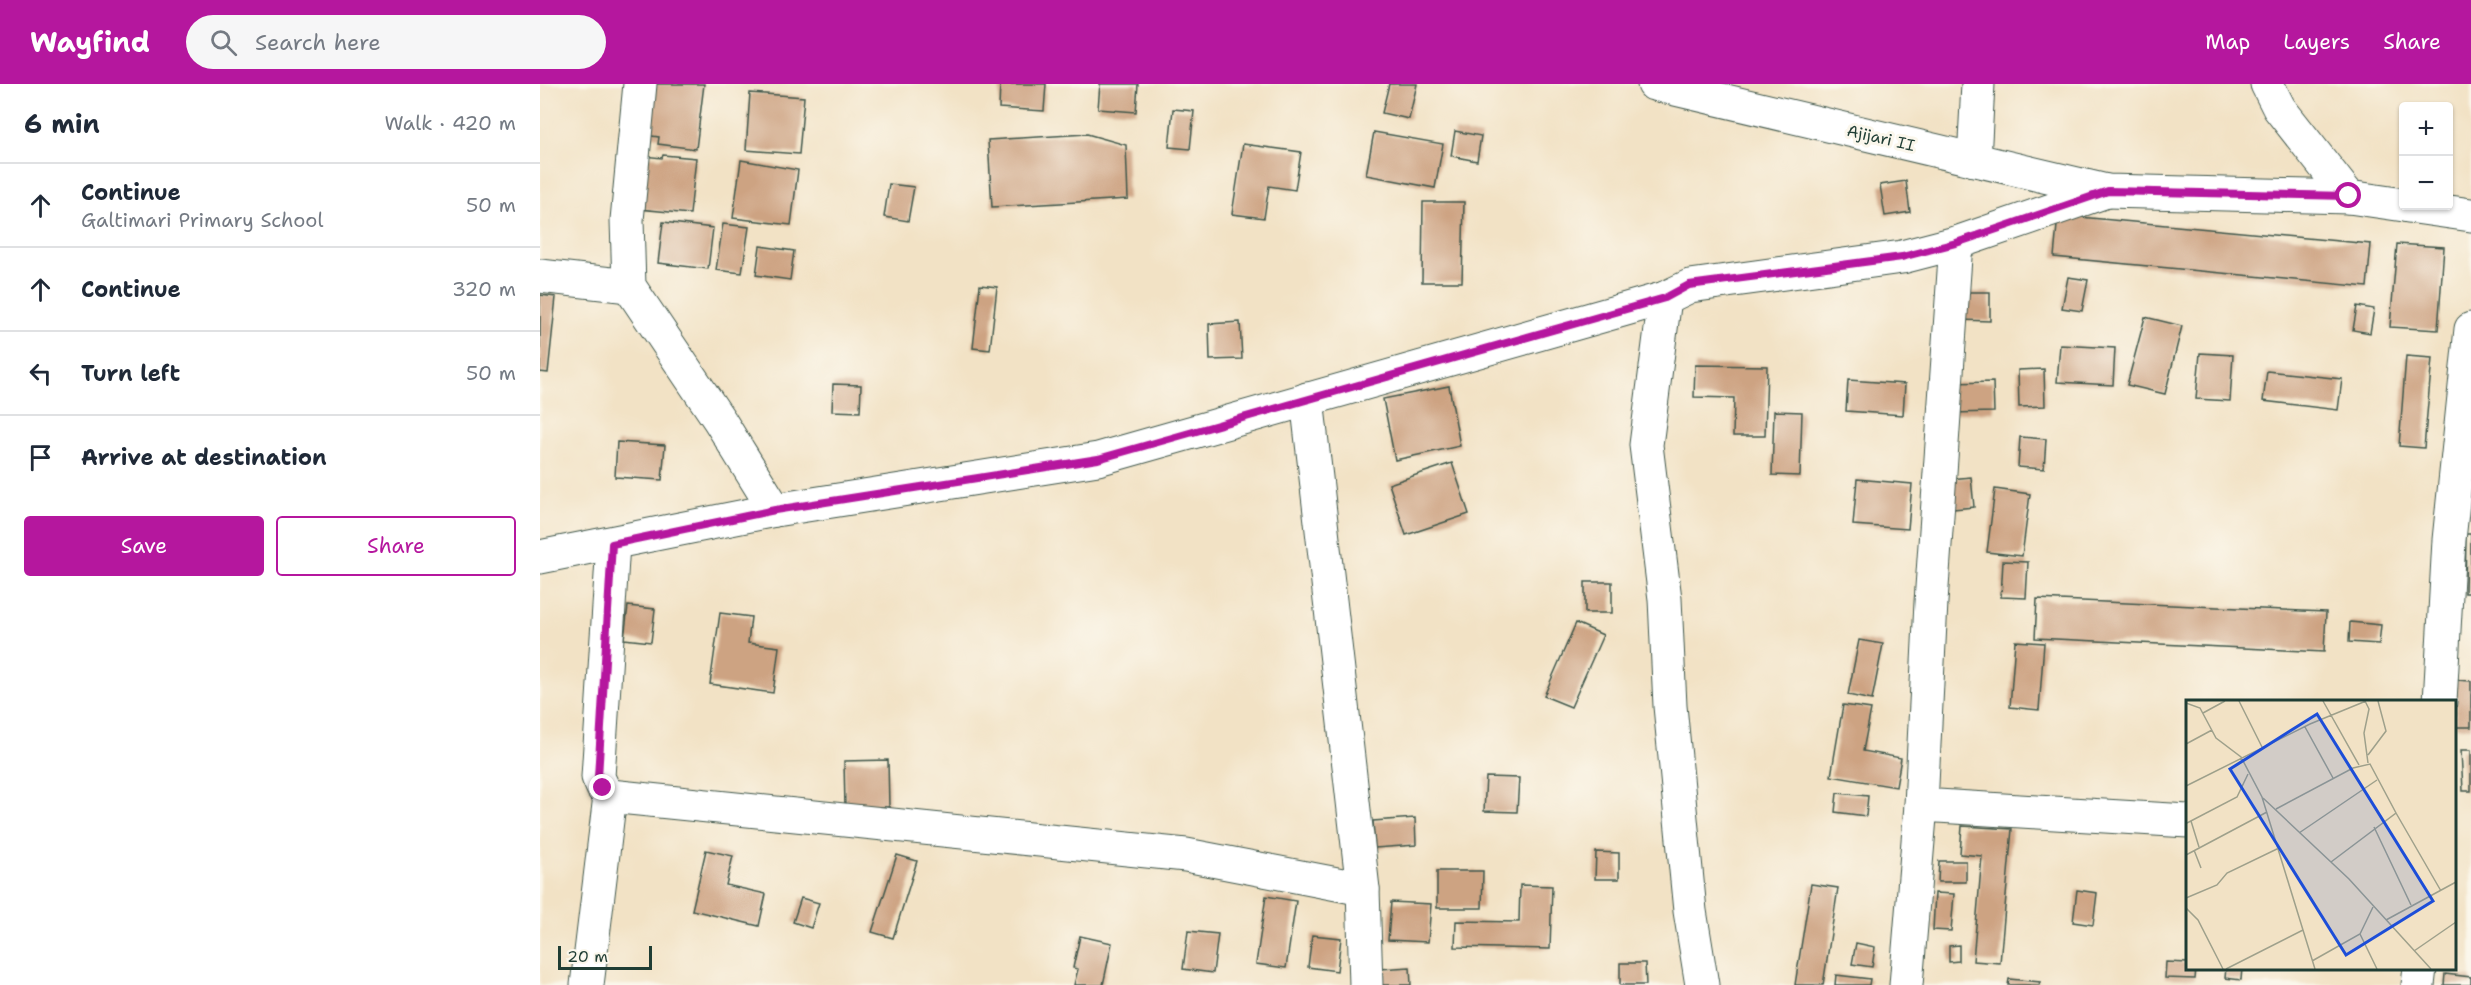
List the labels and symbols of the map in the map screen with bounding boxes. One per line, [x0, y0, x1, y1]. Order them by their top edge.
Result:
street label: Ajijari II [1845, 120, 1917, 156]
route start [2335, 182, 2361, 208]
inset map [2186, 700, 2456, 970]
route end [589, 774, 615, 800]
scale bar [558, 943, 652, 970]

